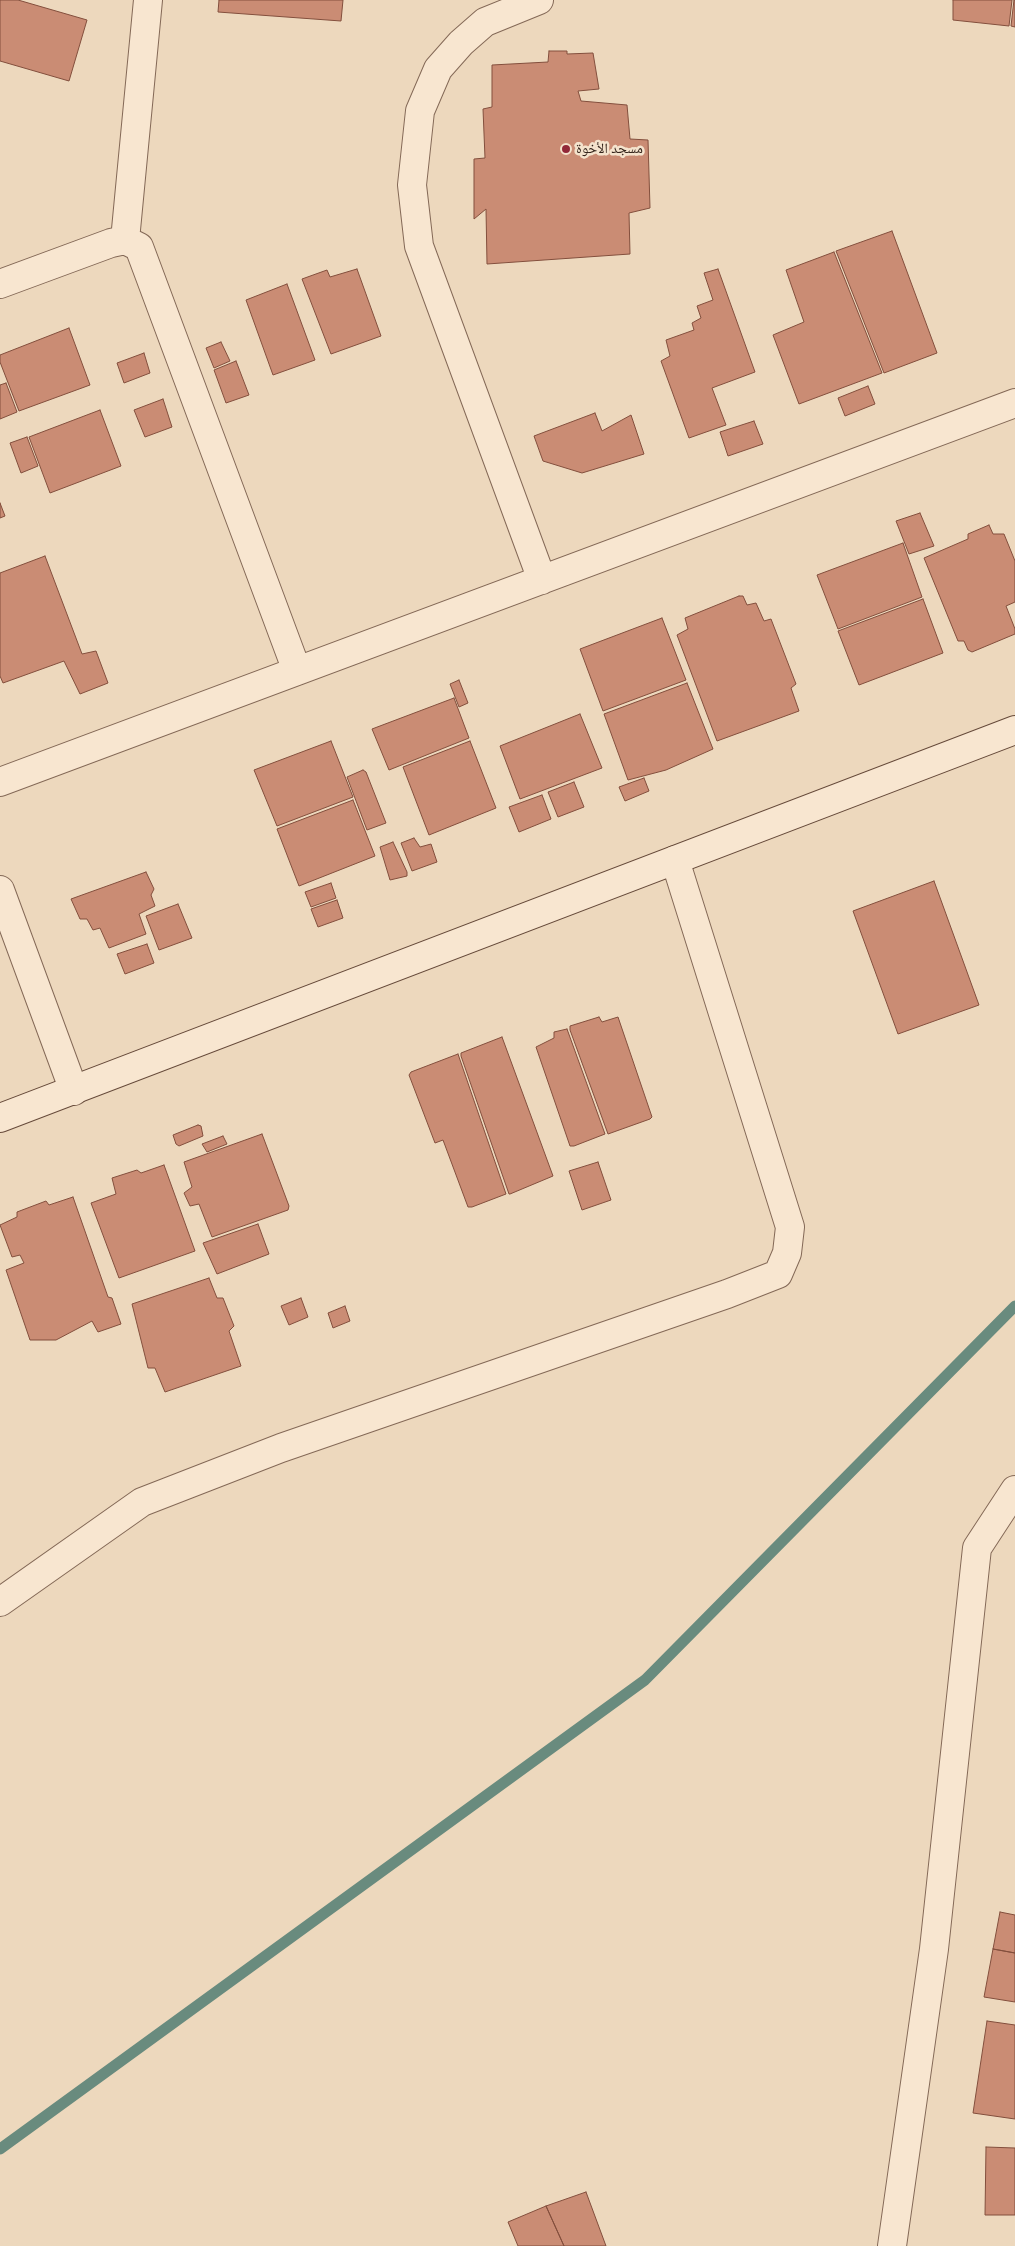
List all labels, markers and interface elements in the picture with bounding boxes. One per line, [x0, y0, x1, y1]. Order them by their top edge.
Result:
place label: مسجد الأخوة [576, 141, 643, 157]
marker: مسجد الأخوة [560, 143, 572, 155]

